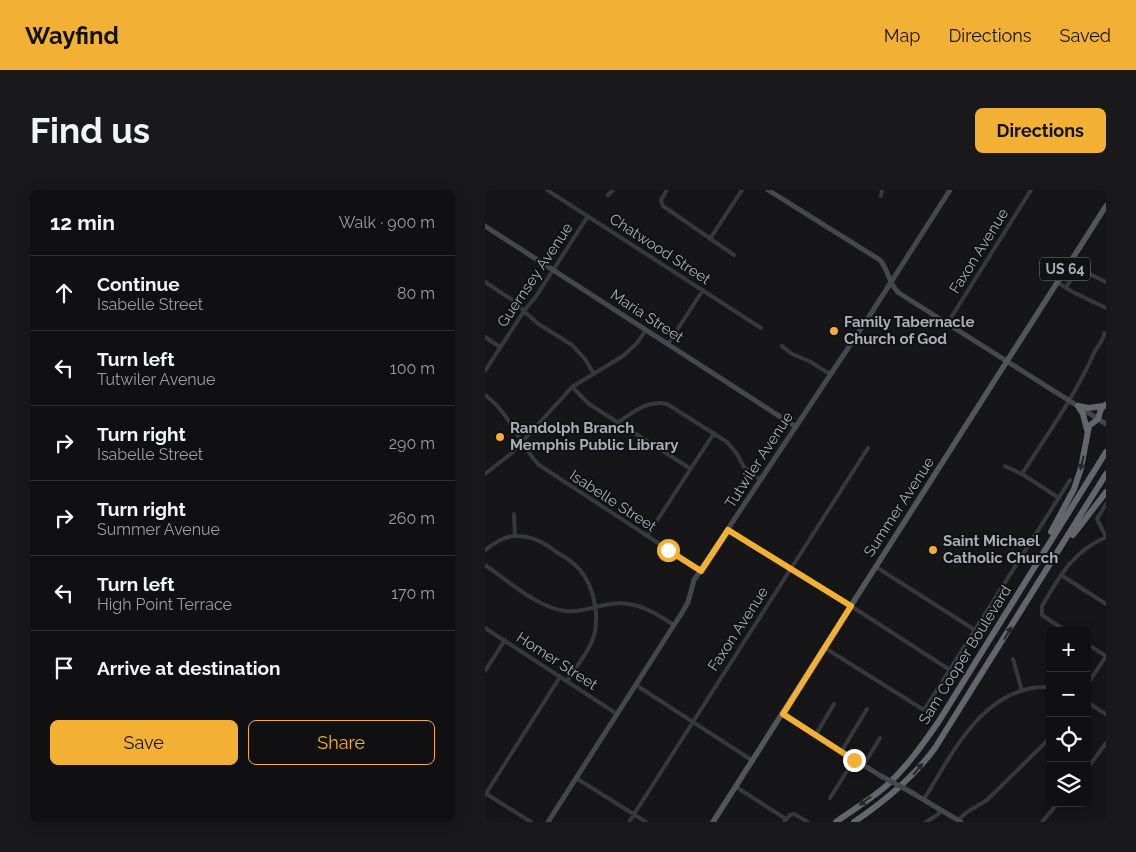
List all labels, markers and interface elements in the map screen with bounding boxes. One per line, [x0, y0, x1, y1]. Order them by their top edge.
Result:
text: Wayfind [25, 21, 119, 50]
text: Map [884, 25, 920, 46]
text: Directions [948, 25, 1032, 46]
text: Saved [1060, 25, 1111, 46]
button: Directions [975, 108, 1106, 153]
text: Find us [30, 110, 150, 151]
street label: Faxon Avenue [946, 205, 1012, 297]
text: 12 min [50, 210, 115, 235]
street label: Chatwood Street [606, 210, 714, 288]
text: Walk · 900 m [339, 213, 435, 232]
street label: Guernsey Avenue [493, 219, 577, 331]
road number: US 64 [1040, 258, 1090, 280]
text: Continue [97, 273, 180, 295]
icon: ahead [50, 279, 78, 307]
text: 80 m [397, 284, 435, 303]
street label: Maria Street [607, 286, 687, 346]
text: Isabelle Street [97, 295, 203, 314]
place label: Family Tabernacle Church of God [844, 313, 975, 348]
marker: Family Tabernacle Church of God [828, 325, 840, 337]
text: Turn left [97, 348, 174, 370]
icon: left [50, 354, 78, 382]
text: 100 m [390, 359, 435, 378]
text: Tutwiler Avenue [97, 370, 216, 389]
street label: Tutwiler Avenue [721, 408, 797, 511]
place label: Randolph Branch Memphis Public Library [510, 419, 679, 454]
text: Turn right [97, 423, 186, 445]
icon: right [50, 429, 78, 457]
marker: Randolph Branch Memphis Public Library [494, 431, 506, 443]
text: 290 m [389, 434, 435, 453]
text: Isabelle Street [97, 445, 203, 464]
street label: Summer Avenue [860, 454, 938, 560]
one-way arrow [1078, 455, 1086, 470]
street label: Isabelle Street [566, 466, 660, 536]
text: Turn right [97, 498, 186, 520]
icon: right [50, 504, 78, 532]
text: 260 m [388, 509, 435, 528]
text: Summer Avenue [97, 520, 220, 539]
place label: Saint Michael Catholic Church [943, 532, 1058, 567]
route start [657, 539, 680, 562]
marker: Saint Michael Catholic Church [927, 544, 939, 556]
text: Turn left [97, 573, 174, 595]
icon: left [50, 579, 78, 607]
street label: Sam Cooper Boulevard [915, 582, 1015, 728]
street label: Faxon Avenue [704, 583, 772, 675]
text: 170 m [391, 584, 435, 603]
text: High Point Terrace [97, 595, 232, 614]
one-way arrow [1003, 627, 1012, 640]
map controls [1046, 627, 1091, 807]
button: + [1046, 627, 1091, 672]
street label: Homer Street [513, 628, 601, 694]
icon: arrive [50, 654, 78, 682]
text: Arrive at destination [97, 657, 281, 679]
button: − [1046, 672, 1091, 717]
button: locate [1046, 717, 1091, 762]
button: Save [50, 720, 238, 765]
button: Share [248, 720, 435, 765]
route end [843, 749, 866, 772]
one-way arrow [913, 762, 924, 775]
button: layers [1046, 762, 1091, 807]
one-way arrow [859, 796, 872, 806]

